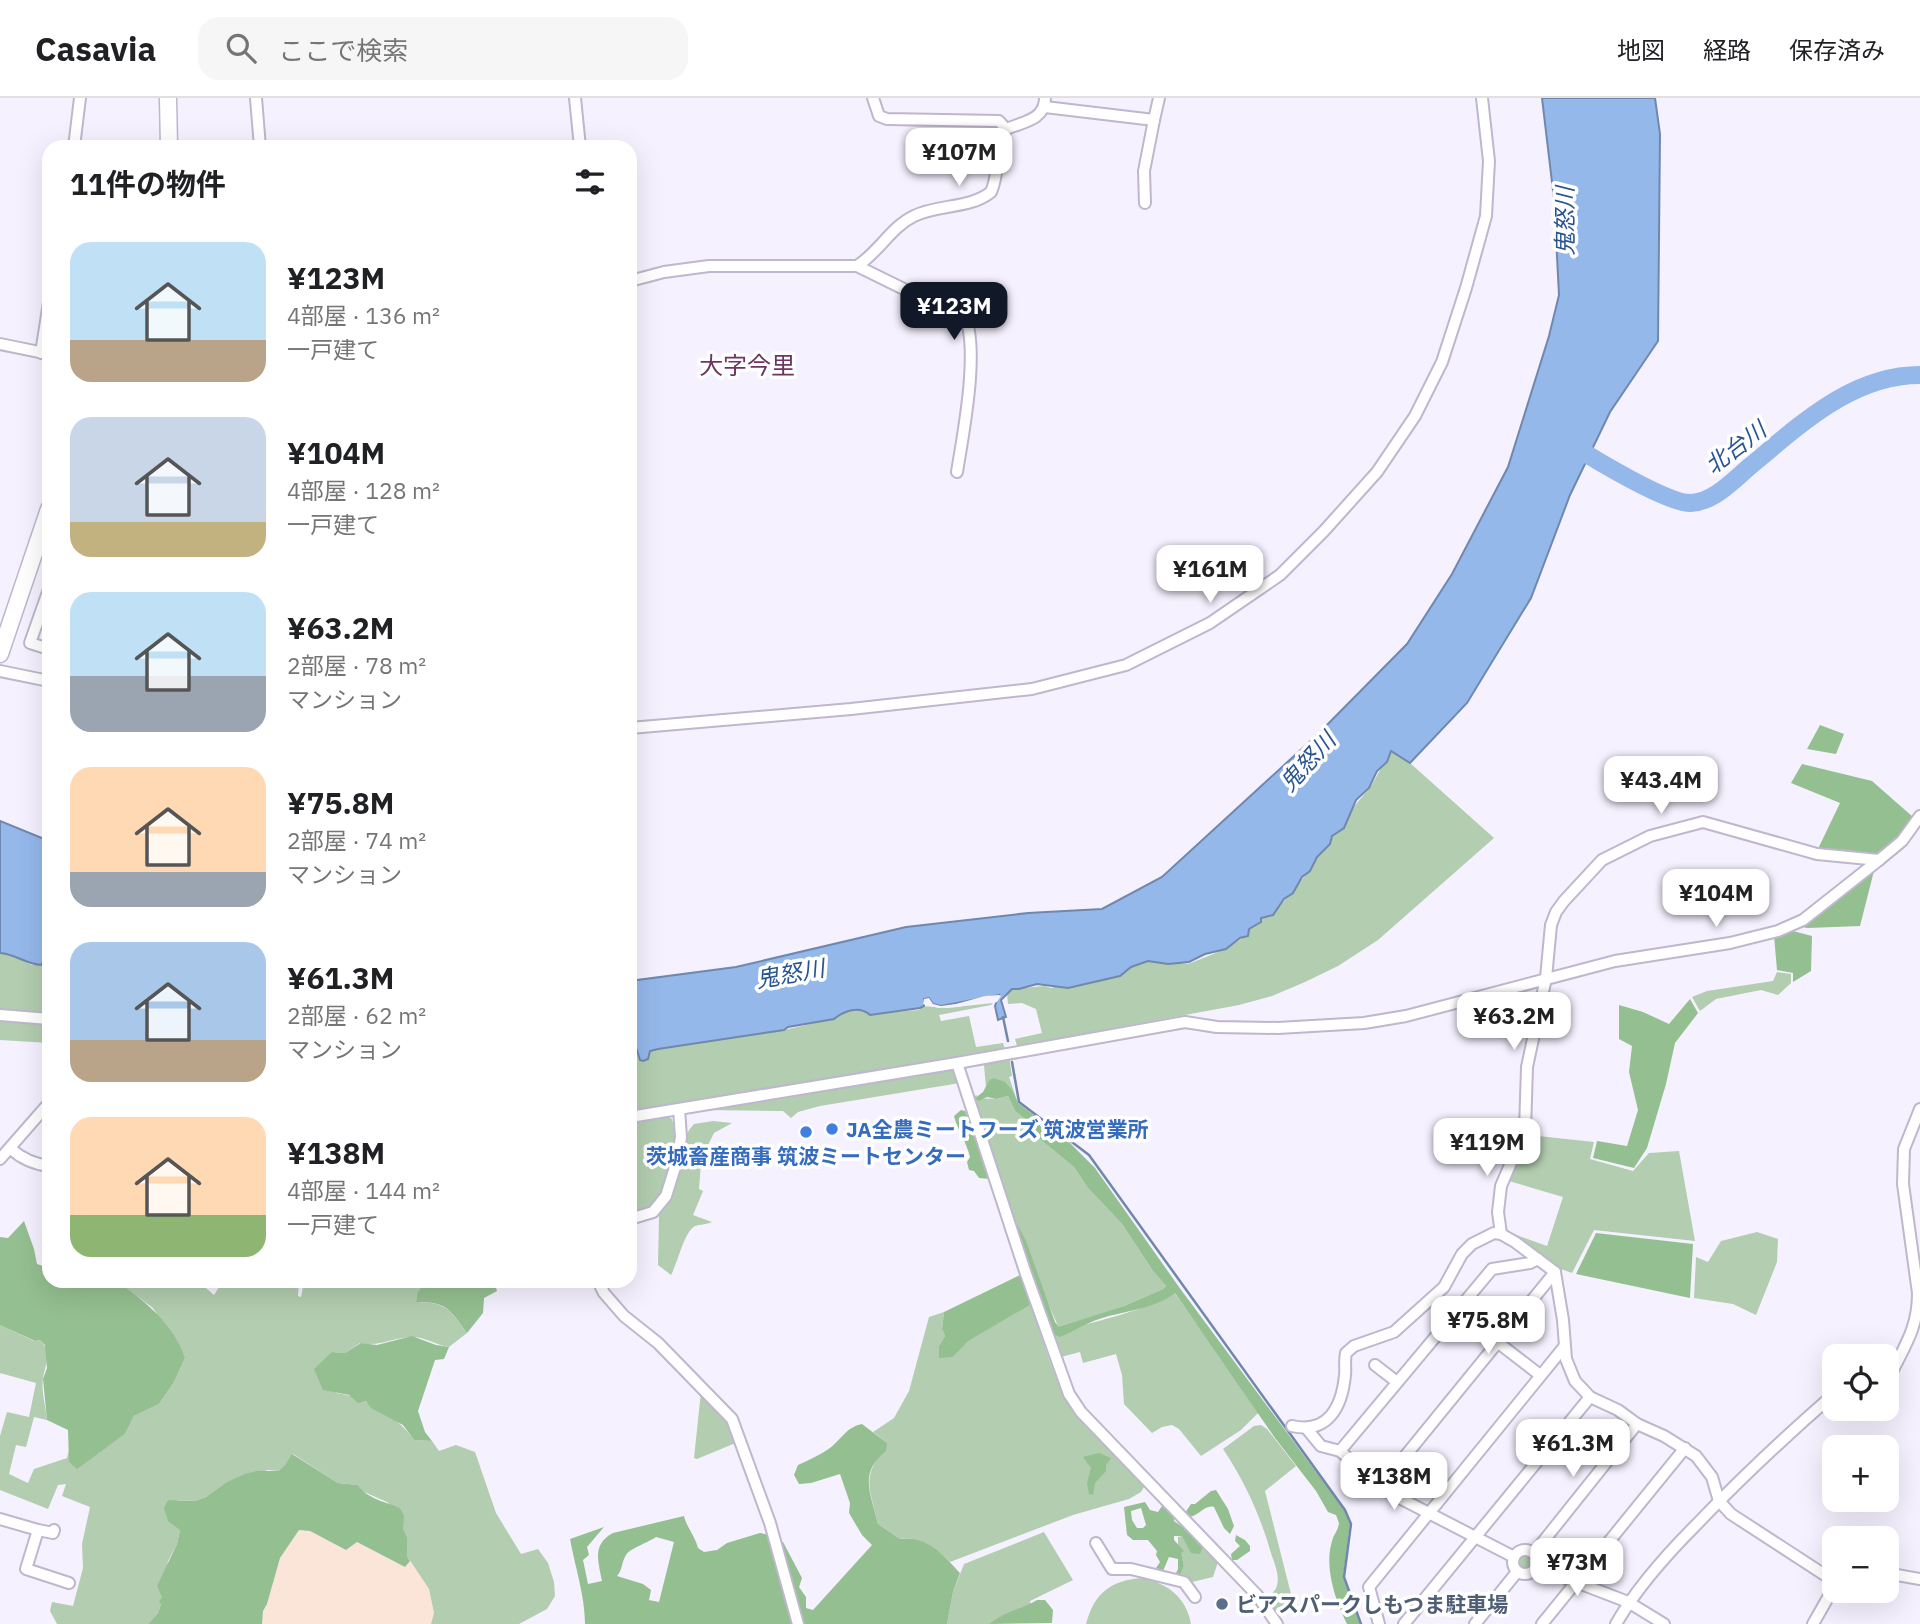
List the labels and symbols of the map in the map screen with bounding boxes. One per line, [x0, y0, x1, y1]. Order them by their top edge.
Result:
pin: ¥107M [910, 129, 1008, 188]
water label: 鬼怒川 [1549, 184, 1579, 256]
pin: ¥123M [905, 282, 1003, 342]
district label: 大字今里 [699, 349, 795, 381]
water label: 北台川 [1698, 412, 1774, 480]
pin: ¥161M [1161, 546, 1259, 605]
water label: 鬼怒川 [1273, 723, 1343, 797]
pin: ¥43.4M [1604, 756, 1718, 816]
pin: ¥104M [1667, 870, 1765, 929]
water label: 鬼怒川 [753, 952, 830, 994]
pin: ¥63.2M [1457, 992, 1571, 1052]
place label: JA全農ミートフーズ 筑波営業所 [846, 1115, 1149, 1143]
pin: ¥119M [1438, 1118, 1536, 1178]
marker: JA全農ミートフーズ 筑波営業所 [824, 1121, 840, 1137]
marker: 茨城畜産商事 筑波ミートセンター [798, 1124, 814, 1140]
place label: 茨城畜産商事 筑波ミートセンター [646, 1142, 966, 1170]
pin: ¥75.8M [1431, 1296, 1545, 1356]
pin: ¥61.3M [1516, 1420, 1630, 1479]
pin: ¥138M [1345, 1452, 1443, 1512]
pin: ¥73M [1536, 1538, 1618, 1598]
place label: ビアスパークしもつま駐車場 [1236, 1590, 1508, 1618]
marker: ビアスパークしもつま駐車場 [1214, 1596, 1230, 1612]

